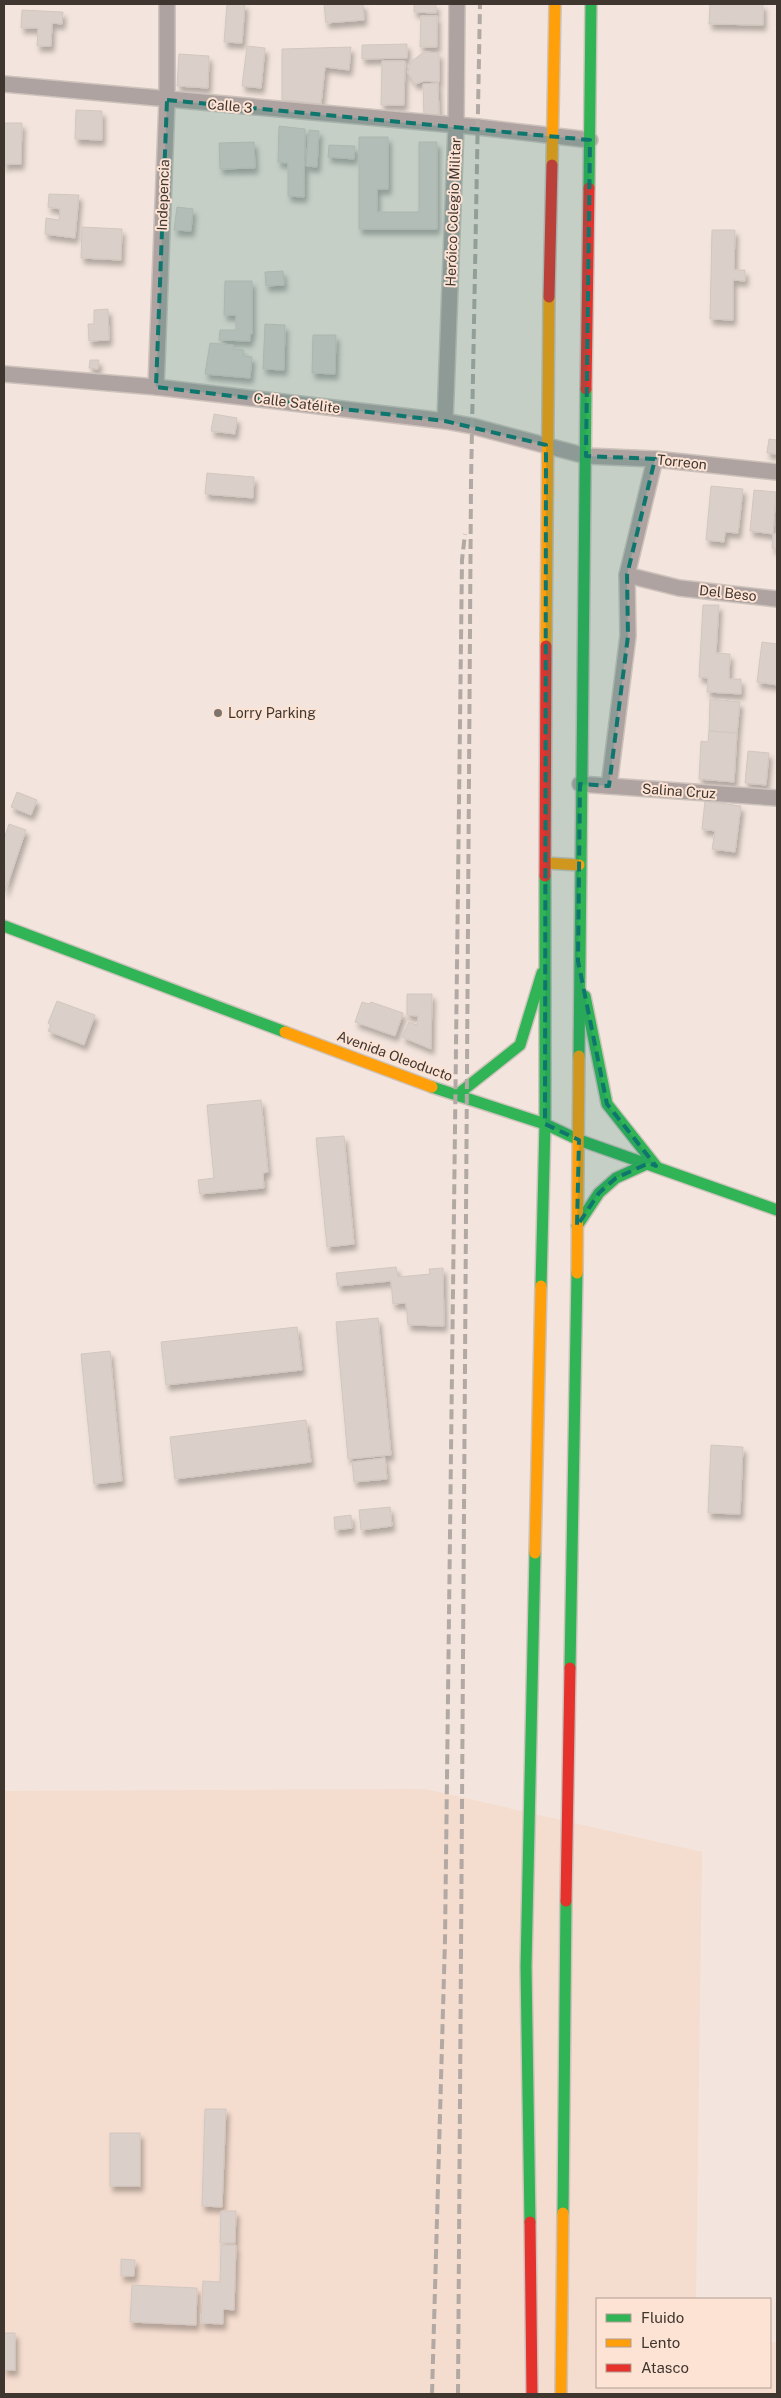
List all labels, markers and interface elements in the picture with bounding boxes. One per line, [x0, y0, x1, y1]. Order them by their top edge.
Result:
street label: Calle 3 [207, 96, 253, 116]
street label: Heróico Colegio Militar [442, 137, 464, 287]
street label: Indepencia [154, 159, 172, 231]
street label: Calle Satélite [253, 390, 341, 416]
street label: Torreon [656, 451, 708, 473]
street label: Del Beso [699, 582, 758, 604]
place label: Lorry Parking [228, 705, 316, 721]
marker: Lorry Parking [212, 707, 224, 719]
street label: Salina Cruz [642, 780, 717, 802]
street label: Avenida Oleoducto [335, 1028, 455, 1084]
legend [596, 2298, 771, 2388]
text: Fluido [641, 2309, 684, 2326]
text: Lento [641, 2334, 680, 2351]
text: Atasco [641, 2359, 689, 2376]

